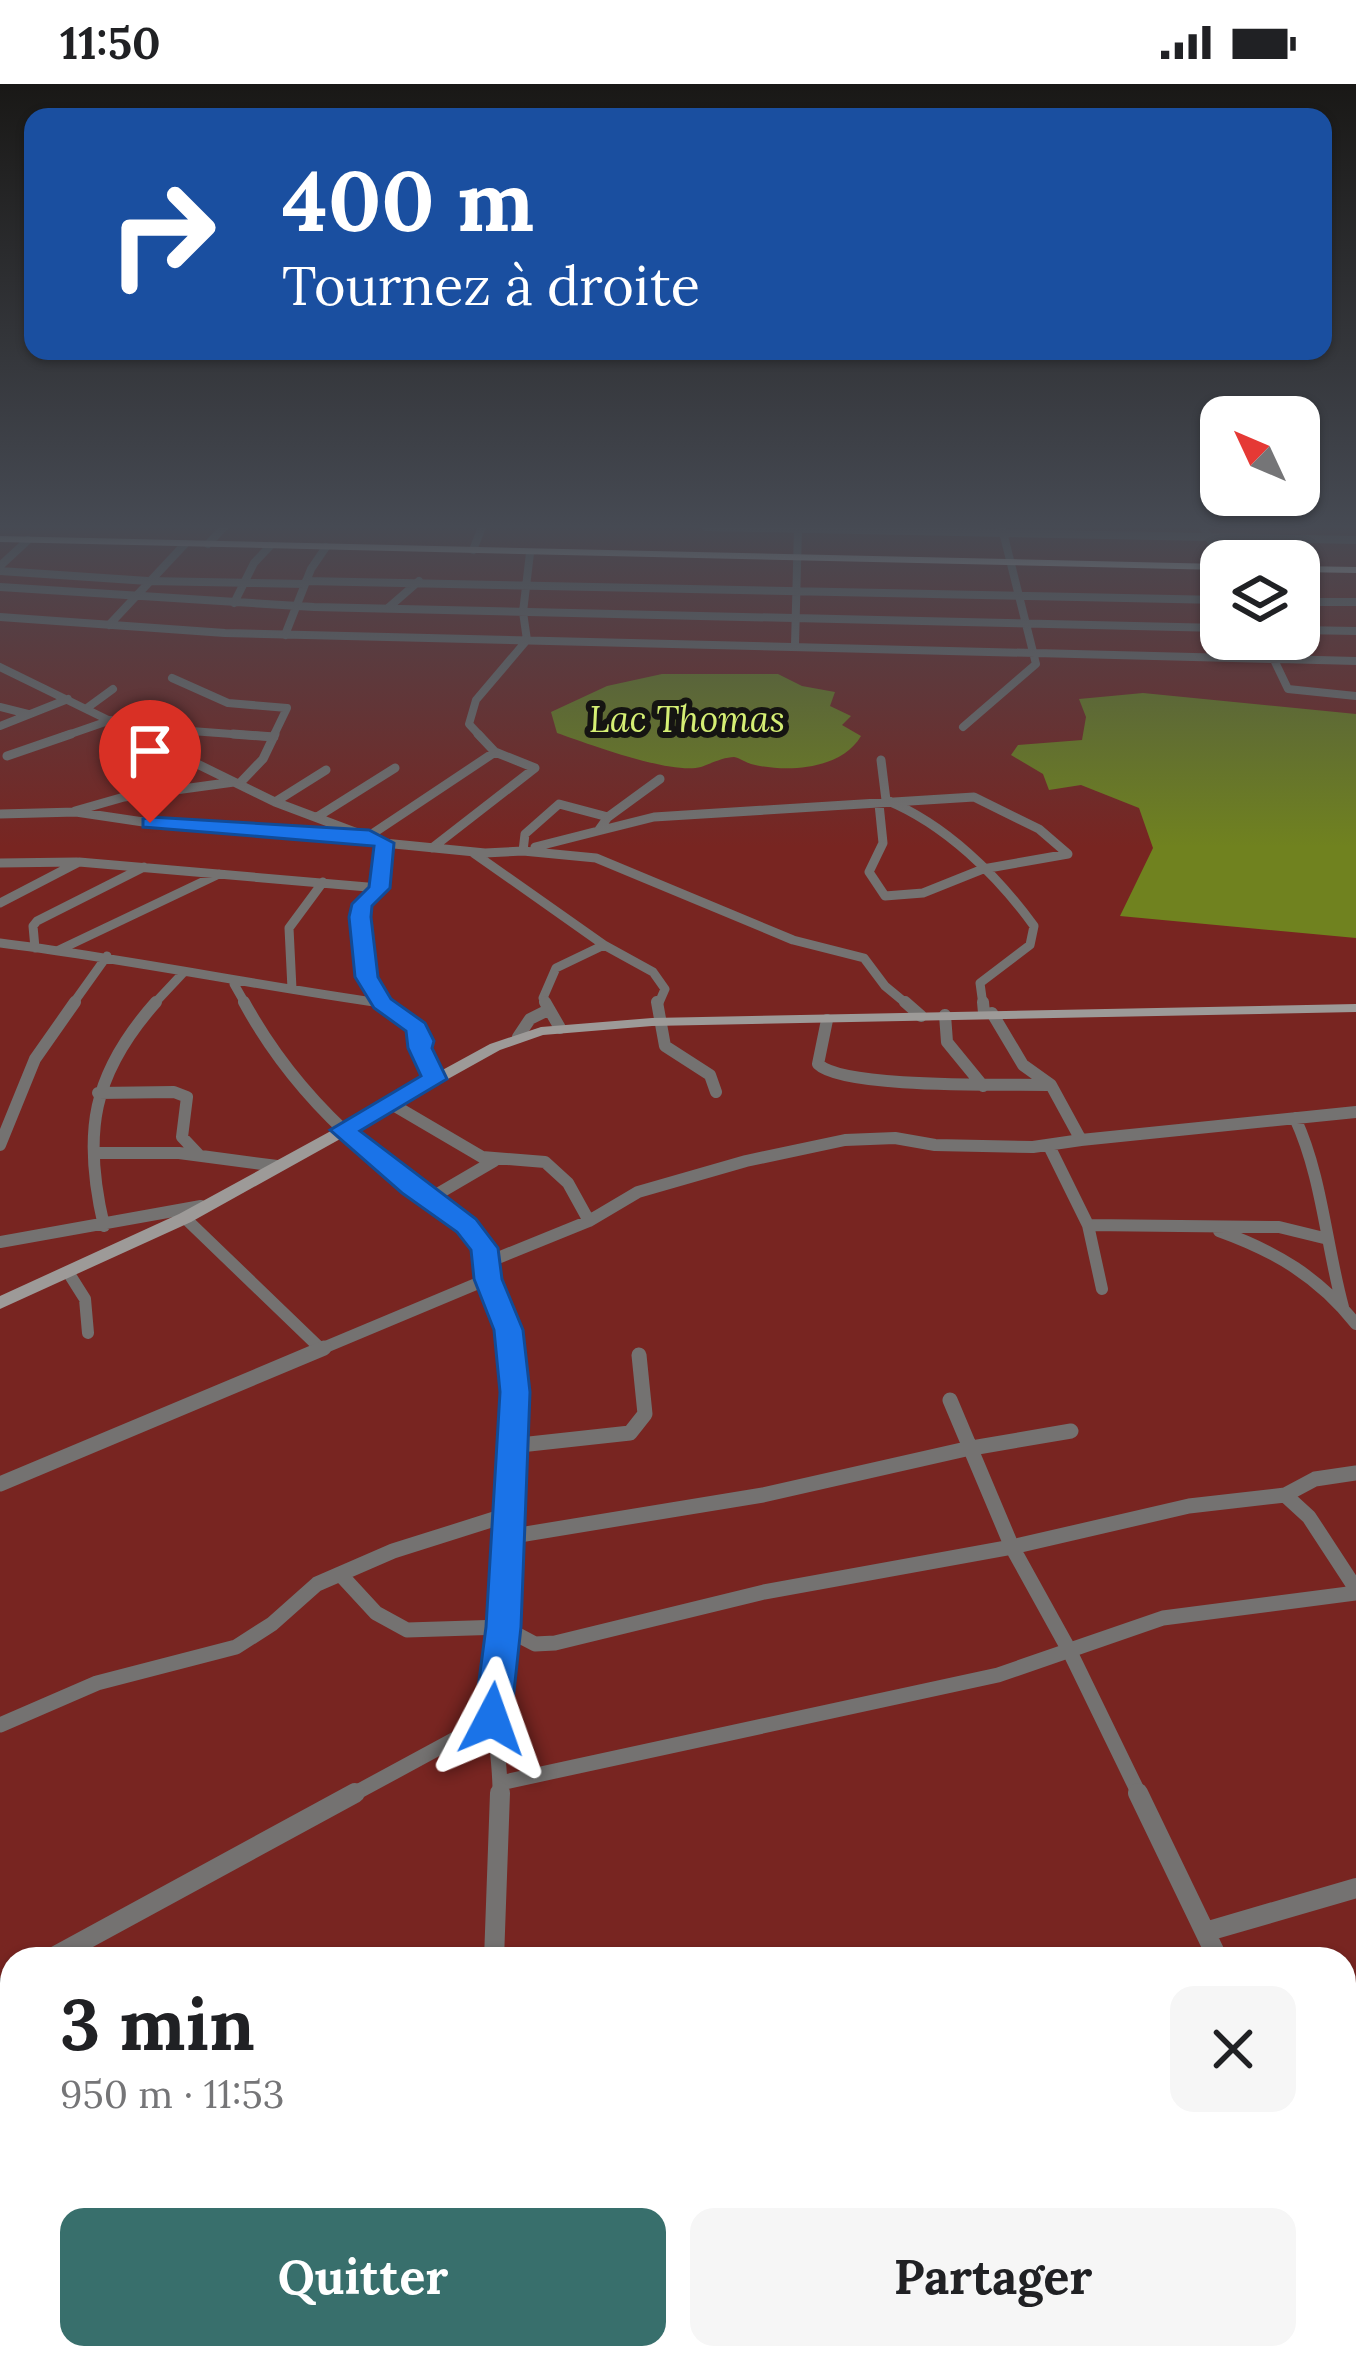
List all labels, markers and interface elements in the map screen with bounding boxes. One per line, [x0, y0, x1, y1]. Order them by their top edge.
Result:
text: 11:50 [60, 14, 161, 71]
text: 400 m [282, 146, 534, 254]
icon: right [84, 156, 240, 312]
text: Tournez à droite [282, 251, 700, 320]
north arrow [1200, 396, 1320, 516]
map controls [1200, 396, 1320, 660]
button: layers [1200, 540, 1320, 660]
water label: Lac Thomas [589, 696, 785, 742]
pin [99, 700, 201, 823]
icon: arrive [117, 718, 183, 784]
position arrow [429, 1656, 555, 1782]
text: 3 min [60, 1978, 255, 2070]
button: close [1170, 1986, 1296, 2112]
text: 950 m · 11:53 [60, 2069, 285, 2119]
button: Quitter [60, 2208, 666, 2346]
button: Partager [690, 2208, 1296, 2346]

